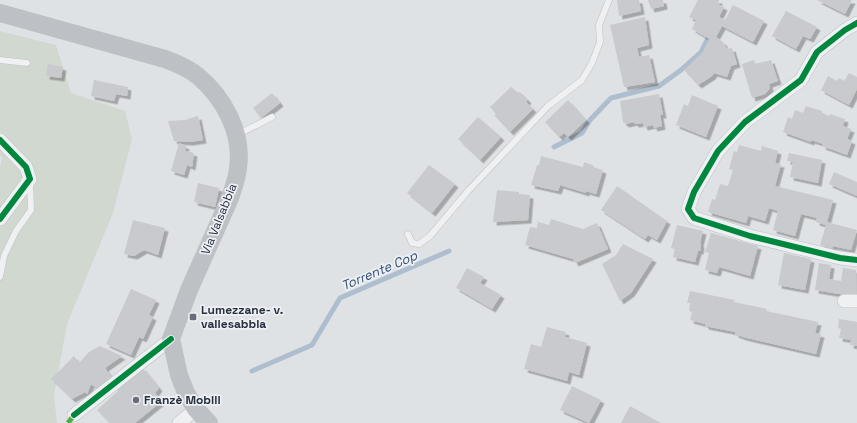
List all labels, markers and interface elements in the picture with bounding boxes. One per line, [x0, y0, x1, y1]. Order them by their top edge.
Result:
street label: Via Valsabbia [197, 181, 241, 257]
water label: Torrente Cop [339, 247, 420, 294]
place label: Lumezzane- v. vallesabbia [201, 302, 283, 332]
marker: Lumezzane- v. vallesabbia [188, 312, 198, 322]
place label: Franzè Mobili [144, 392, 221, 408]
marker: Franzè Mobili [131, 395, 141, 405]

